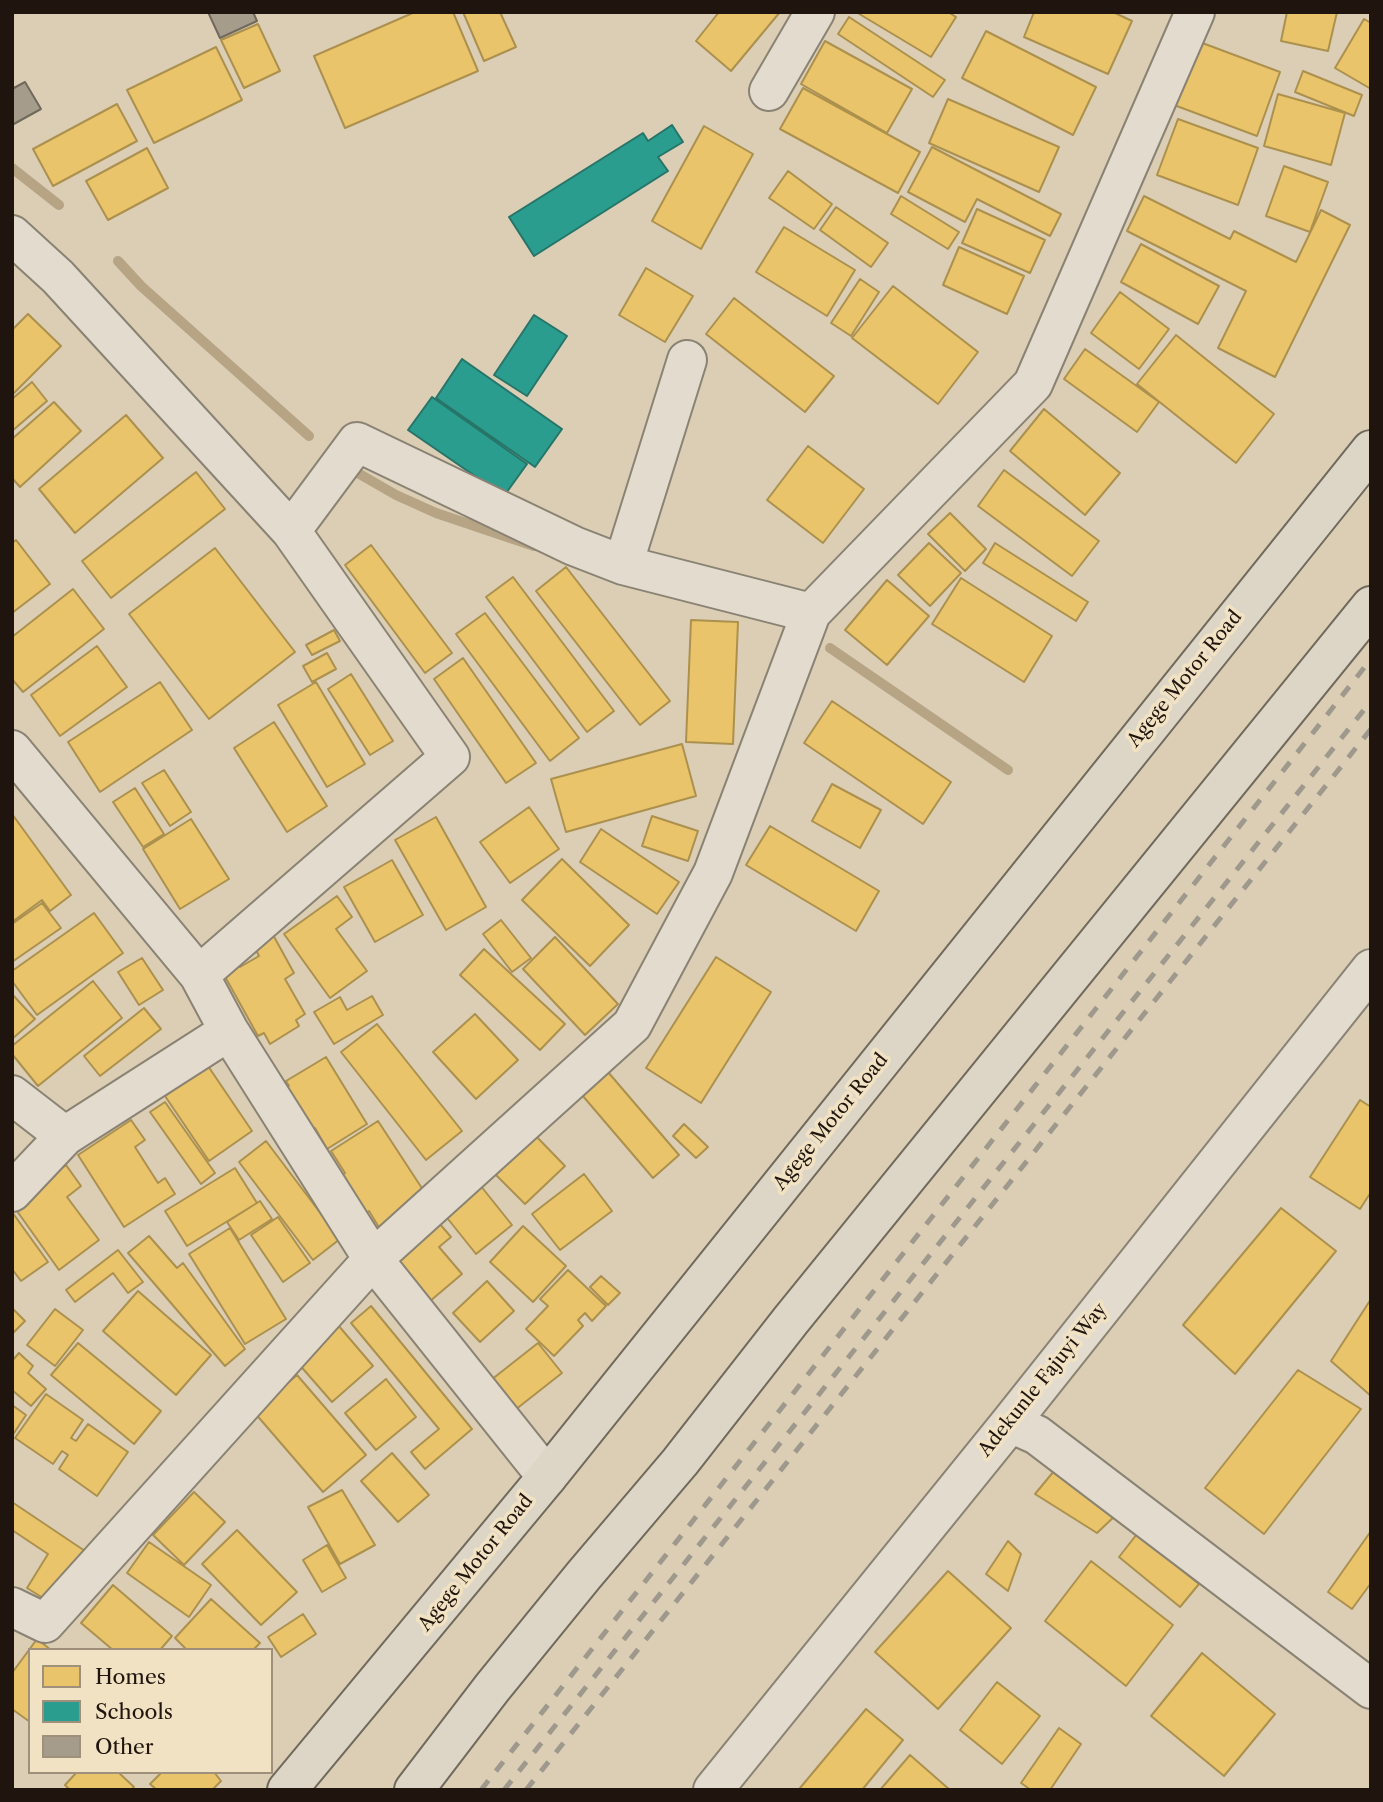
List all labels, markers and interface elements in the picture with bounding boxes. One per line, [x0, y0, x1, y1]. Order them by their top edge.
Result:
street label: Agege Motor Road [1123, 606, 1247, 752]
street label: Agege Motor Road [769, 1049, 893, 1195]
street label: Adekunle Fajuyi Way [974, 1299, 1112, 1461]
street label: Agege Motor Road [414, 1490, 538, 1636]
legend [28, 1648, 273, 1774]
text: Homes [95, 1664, 166, 1689]
text: Schools [95, 1699, 173, 1724]
text: Other [95, 1734, 154, 1759]

